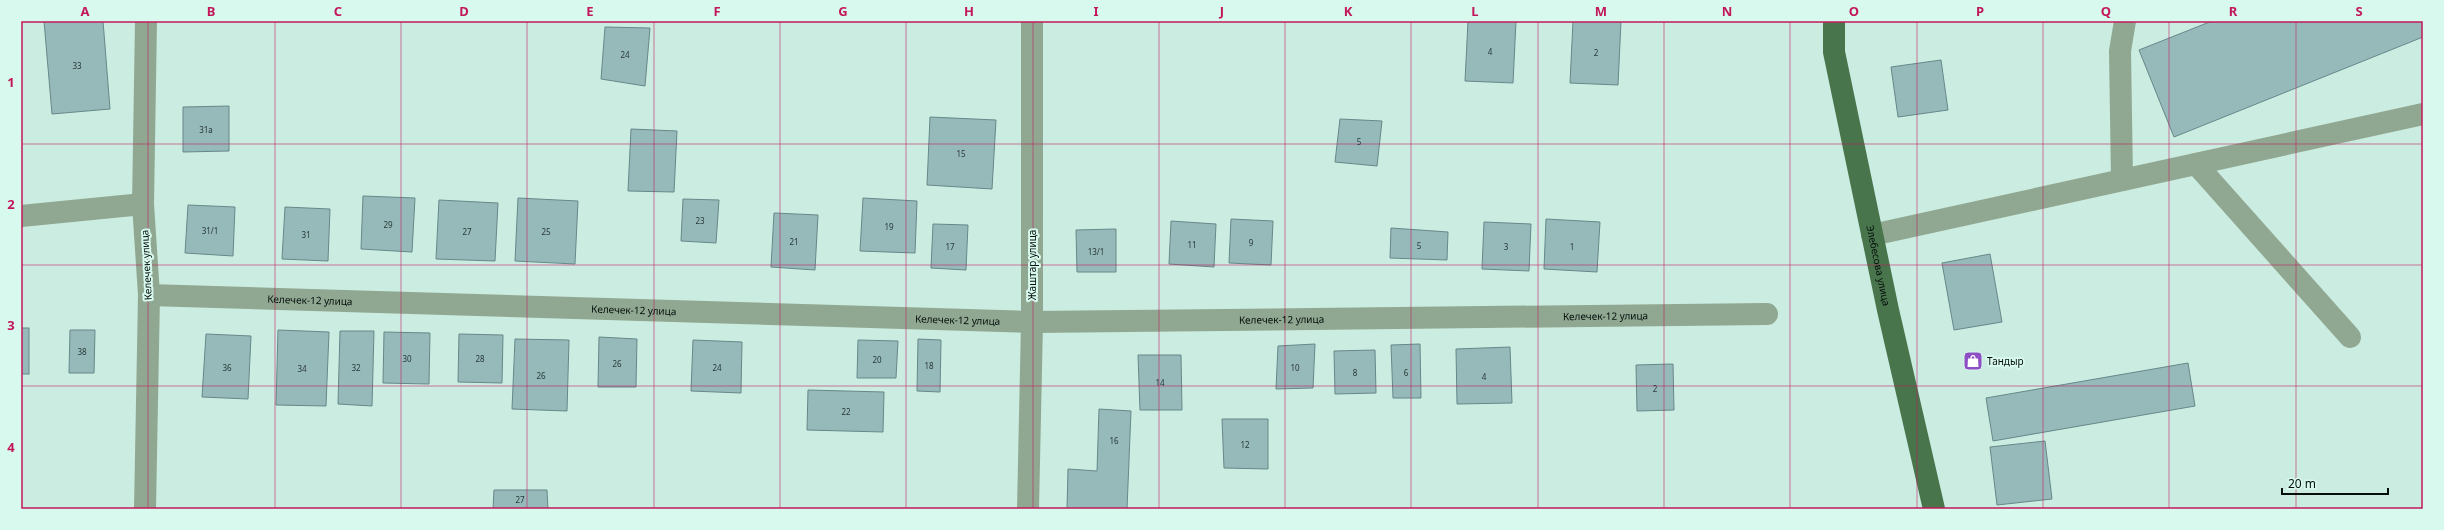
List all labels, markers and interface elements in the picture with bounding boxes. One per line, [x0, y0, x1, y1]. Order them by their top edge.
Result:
text: A [81, 2, 90, 20]
text: B [207, 2, 215, 20]
text: C [334, 2, 342, 20]
text: D [459, 2, 469, 20]
text: E [586, 2, 594, 20]
text: F [713, 2, 721, 20]
text: G [838, 2, 848, 20]
text: H [964, 2, 974, 20]
text: I [1093, 2, 1099, 20]
text: J [1219, 2, 1224, 20]
text: K [1344, 2, 1353, 20]
text: L [1471, 2, 1479, 20]
text: M [1595, 2, 1607, 20]
text: N [1722, 2, 1732, 20]
text: O [1849, 2, 1859, 20]
text: P [1976, 2, 1984, 20]
text: Q [2101, 2, 2111, 20]
text: R [2229, 2, 2238, 20]
text: S [2355, 2, 2363, 20]
house number: 4 [1488, 46, 1493, 57]
house number: 2 [1594, 47, 1599, 58]
house number: 24 [620, 49, 630, 60]
house number: 33 [72, 60, 82, 71]
text: 1 [7, 73, 15, 91]
house number: 31а [199, 124, 213, 135]
house number: 5 [1357, 136, 1362, 147]
house number: 15 [956, 148, 966, 159]
text: 2 [7, 195, 15, 213]
house number: 23 [695, 215, 705, 226]
house number: 29 [383, 219, 393, 230]
house number: 19 [884, 221, 894, 232]
street label: Элебесова улица [1863, 224, 1894, 307]
house number: 31/1 [202, 225, 218, 236]
house number: 27 [462, 226, 472, 237]
house number: 25 [541, 226, 551, 237]
street label: Келечек улица [137, 229, 155, 301]
house number: 31 [301, 229, 311, 240]
street label: Жаштар улица [1025, 230, 1039, 300]
house number: 21 [789, 236, 799, 247]
house number: 9 [1249, 237, 1254, 248]
house number: 11 [1187, 239, 1197, 250]
house number: 5 [1417, 240, 1422, 251]
house number: 17 [945, 241, 955, 252]
house number: 3 [1504, 241, 1509, 252]
house number: 1 [1570, 241, 1574, 252]
house number: 13/1 [1088, 246, 1104, 257]
street label: Келечек-12 улица [267, 292, 353, 308]
street label: Келечек-12 улица [591, 302, 677, 318]
street label: Келечек-12 улица [1563, 308, 1648, 323]
street label: Келечек-12 улица [915, 311, 1000, 328]
street label: Келечек-12 улица [1239, 312, 1324, 327]
text: 3 [7, 316, 15, 334]
house number: 38 [77, 346, 87, 357]
shop icon: Тандыр [1962, 350, 1984, 372]
house number: 30 [402, 353, 412, 364]
house number: 28 [475, 353, 485, 364]
house number: 20 [872, 354, 882, 365]
place label: Тандыр [1987, 354, 2024, 368]
house number: 26 [612, 358, 622, 369]
house number: 18 [924, 360, 934, 371]
house number: 36 [222, 362, 232, 373]
house number: 32 [351, 362, 361, 373]
house number: 24 [712, 362, 722, 373]
house number: 10 [1290, 362, 1300, 373]
house number: 34 [297, 363, 307, 374]
house number: 8 [1353, 367, 1358, 378]
house number: 6 [1404, 367, 1409, 378]
house number: 26 [536, 370, 546, 381]
house number: 4 [1482, 371, 1487, 382]
house number: 14 [1155, 377, 1165, 388]
house number: 2 [1653, 383, 1658, 394]
house number: 22 [841, 406, 851, 417]
house number: 16 [1109, 435, 1119, 446]
text: 4 [7, 438, 15, 456]
house number: 12 [1240, 439, 1250, 450]
scale bar [2282, 470, 2388, 496]
text: 20 m [2288, 475, 2316, 492]
house number: 27 [515, 494, 525, 505]

